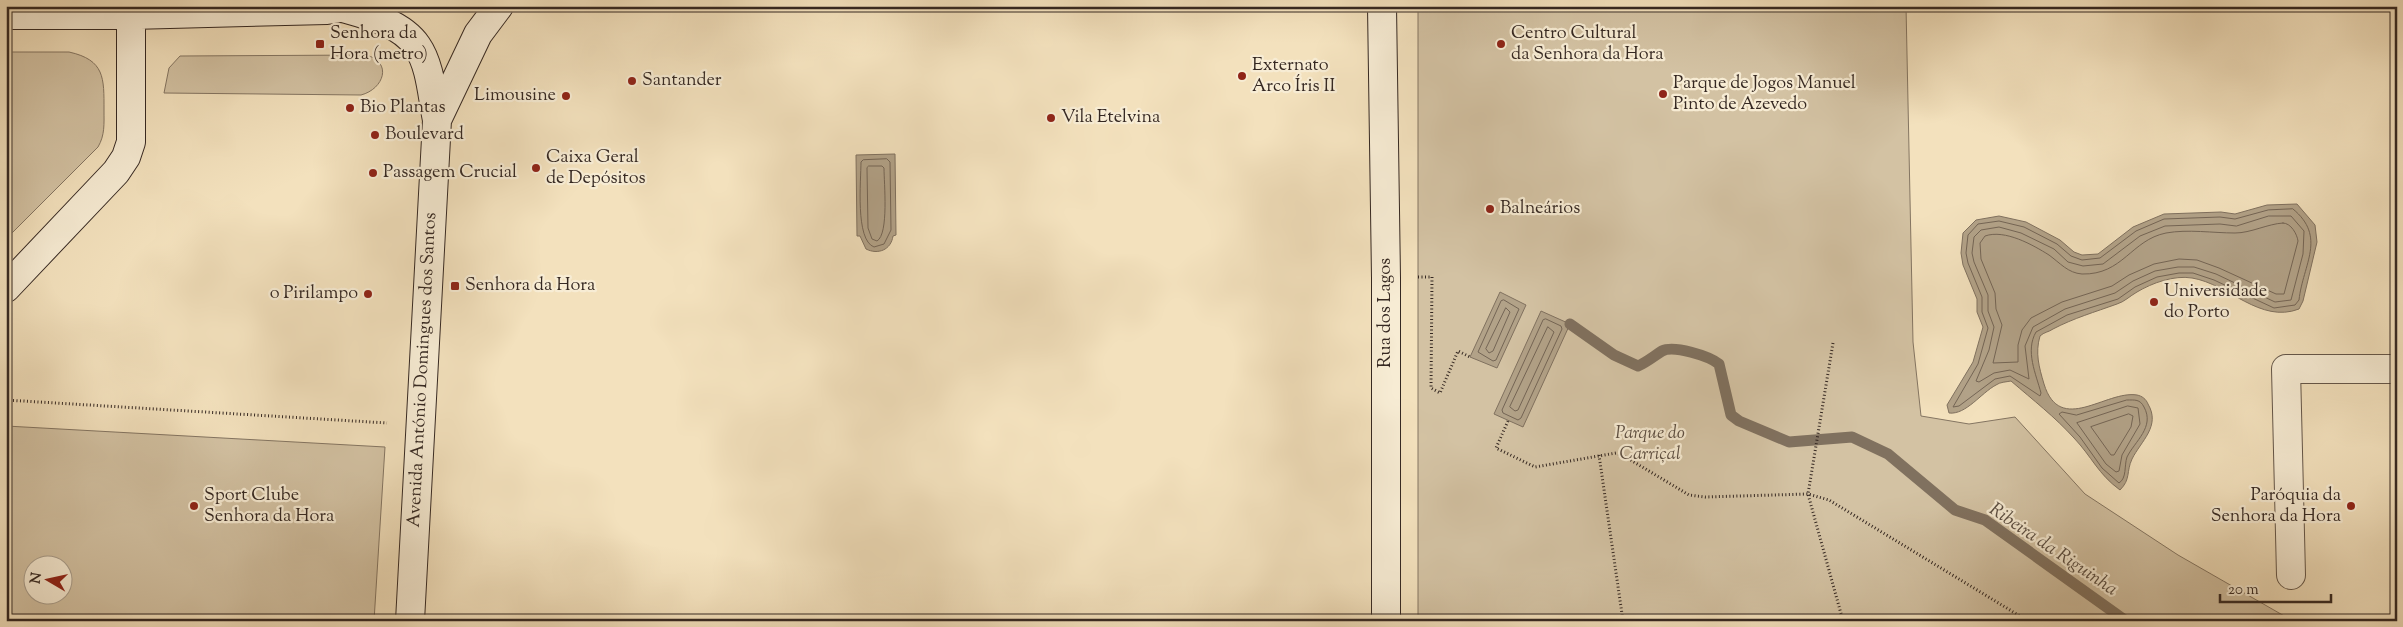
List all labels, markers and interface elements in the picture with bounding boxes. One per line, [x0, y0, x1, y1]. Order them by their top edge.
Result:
place label: Senhora da Hora (metro) [330, 21, 428, 68]
place label: Centro Cultural da Senhora da Hora [1511, 21, 1664, 68]
marker: Senhora da Hora (metro) [314, 38, 326, 50]
marker: Centro Cultural da Senhora da Hora [1495, 38, 1507, 50]
place label: Externato Arco Íris II [1252, 53, 1335, 100]
place label: Santander [642, 68, 722, 94]
marker: Externato Arco Íris II [1236, 70, 1248, 82]
place label: Parque de Jogos Manuel Pinto de Azevedo [1673, 71, 1856, 118]
marker: Santander [626, 75, 638, 87]
place label: Limousine [474, 83, 556, 109]
marker: Parque de Jogos Manuel Pinto de Azevedo [1657, 88, 1669, 100]
marker: Limousine [560, 90, 572, 102]
place label: Bio Plantas [360, 95, 446, 121]
marker: Bio Plantas [344, 102, 356, 114]
place label: Vila Etelvina [1061, 105, 1160, 131]
marker: Vila Etelvina [1045, 112, 1057, 124]
place label: Boulevard [385, 122, 464, 148]
marker: Boulevard [369, 129, 381, 141]
place label: Caixa Geral de Depósitos [546, 145, 646, 192]
place label: Passagem Crucial [383, 160, 517, 186]
marker: Caixa Geral de Depósitos [530, 162, 542, 174]
marker: Passagem Crucial [367, 167, 379, 179]
place label: Balneários [1500, 196, 1580, 222]
marker: Balneários [1484, 203, 1496, 215]
street label: Avenida António Domingues dos Santos [402, 212, 444, 528]
street label: Rua dos Lagos [1373, 258, 1399, 368]
place label: Senhora da Hora [465, 273, 595, 299]
place label: Universidade do Porto [2164, 279, 2267, 326]
marker: Senhora da Hora [449, 280, 461, 292]
place label: o Pirilampo [270, 281, 358, 307]
marker: o Pirilampo [362, 288, 374, 300]
marker: Universidade do Porto [2148, 296, 2160, 308]
park label: Parque do Carriçal [1615, 421, 1685, 468]
place label: Sport Clube Senhora da Hora [204, 483, 334, 530]
place label: Paróquia da Senhora da Hora [2211, 483, 2341, 530]
water label: Ribeira da Riguinha [1983, 497, 2123, 603]
marker: Sport Clube Senhora da Hora [188, 500, 200, 512]
marker: Paróquia da Senhora da Hora [2345, 500, 2357, 512]
north arrow [22, 554, 72, 604]
text: N [26, 571, 48, 585]
scale bar [2220, 572, 2332, 604]
text: 20 m [2228, 580, 2259, 601]

